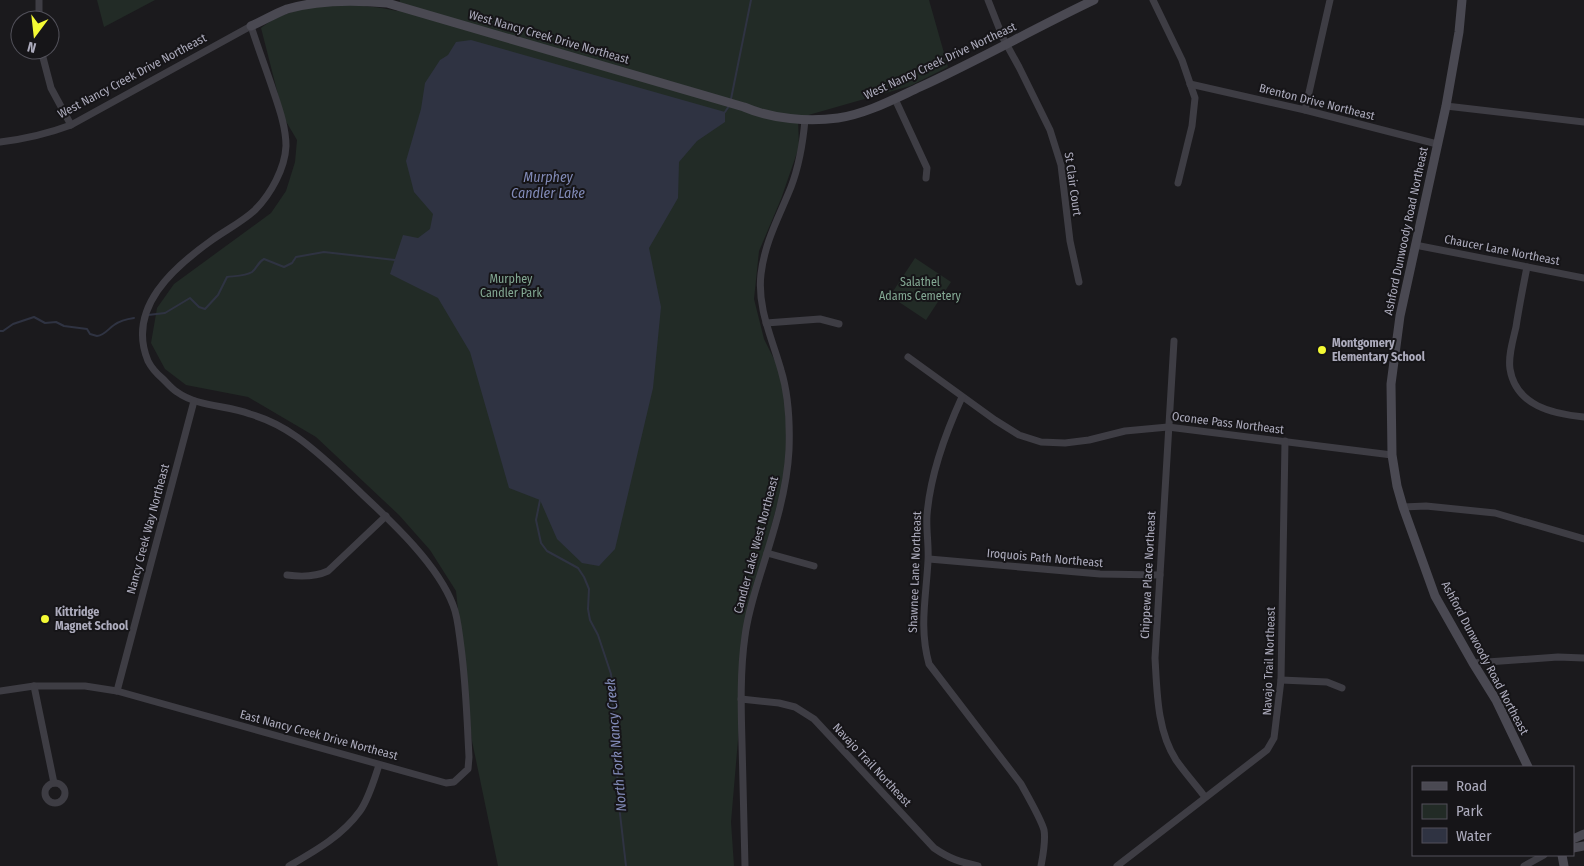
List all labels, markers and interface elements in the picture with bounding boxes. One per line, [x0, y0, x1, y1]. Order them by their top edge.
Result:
street label: West Nancy Creek Drive Northeast [467, 7, 631, 67]
north arrow [10, 10, 60, 60]
street label: West Nancy Creek Drive Northeast [862, 19, 1018, 103]
street label: West Nancy Creek Drive Northeast [55, 31, 209, 121]
text: N [26, 38, 38, 56]
street label: Brenton Drive Northeast [1258, 81, 1376, 123]
street label: Ashford Dunwoody Road Northeast [1381, 145, 1431, 316]
street label: St Clair Court [1062, 151, 1084, 217]
water label: Murphey Candler Lake [511, 169, 585, 202]
street label: Chaucer Lane Northeast [1443, 232, 1561, 268]
park label: Murphey Candler Park [480, 272, 542, 300]
park label: Salathel Adams Cemetery [879, 275, 962, 303]
place label: Montgomery Elementary School [1332, 336, 1426, 364]
marker: Montgomery Elementary School [1316, 344, 1328, 356]
street label: Oconee Pass Northeast [1171, 409, 1285, 437]
street label: Nancy Creek Way Northeast [124, 462, 172, 596]
street label: Candler Lake West Northeast [731, 475, 781, 615]
street label: Shawnee Lane Northeast [906, 511, 924, 633]
street label: Chippewa Place Northeast [1138, 511, 1158, 639]
street label: Iroquois Path Northeast [986, 546, 1104, 570]
street label: Ashford Dunwoody Road Northeast [1438, 579, 1532, 737]
place label: Kittridge Magnet School [55, 605, 129, 633]
street label: Navajo Trail Northeast [1260, 606, 1278, 716]
marker: Kittridge Magnet School [39, 613, 51, 625]
water label: North Fork Nancy Creek [602, 678, 630, 812]
street label: East Nancy Creek Drive Northeast [239, 707, 400, 763]
street label: Navajo Trail Northeast [830, 720, 914, 810]
legend [1412, 766, 1574, 856]
text: Road [1456, 777, 1487, 795]
text: Park [1456, 802, 1483, 820]
text: Water [1456, 827, 1492, 845]

